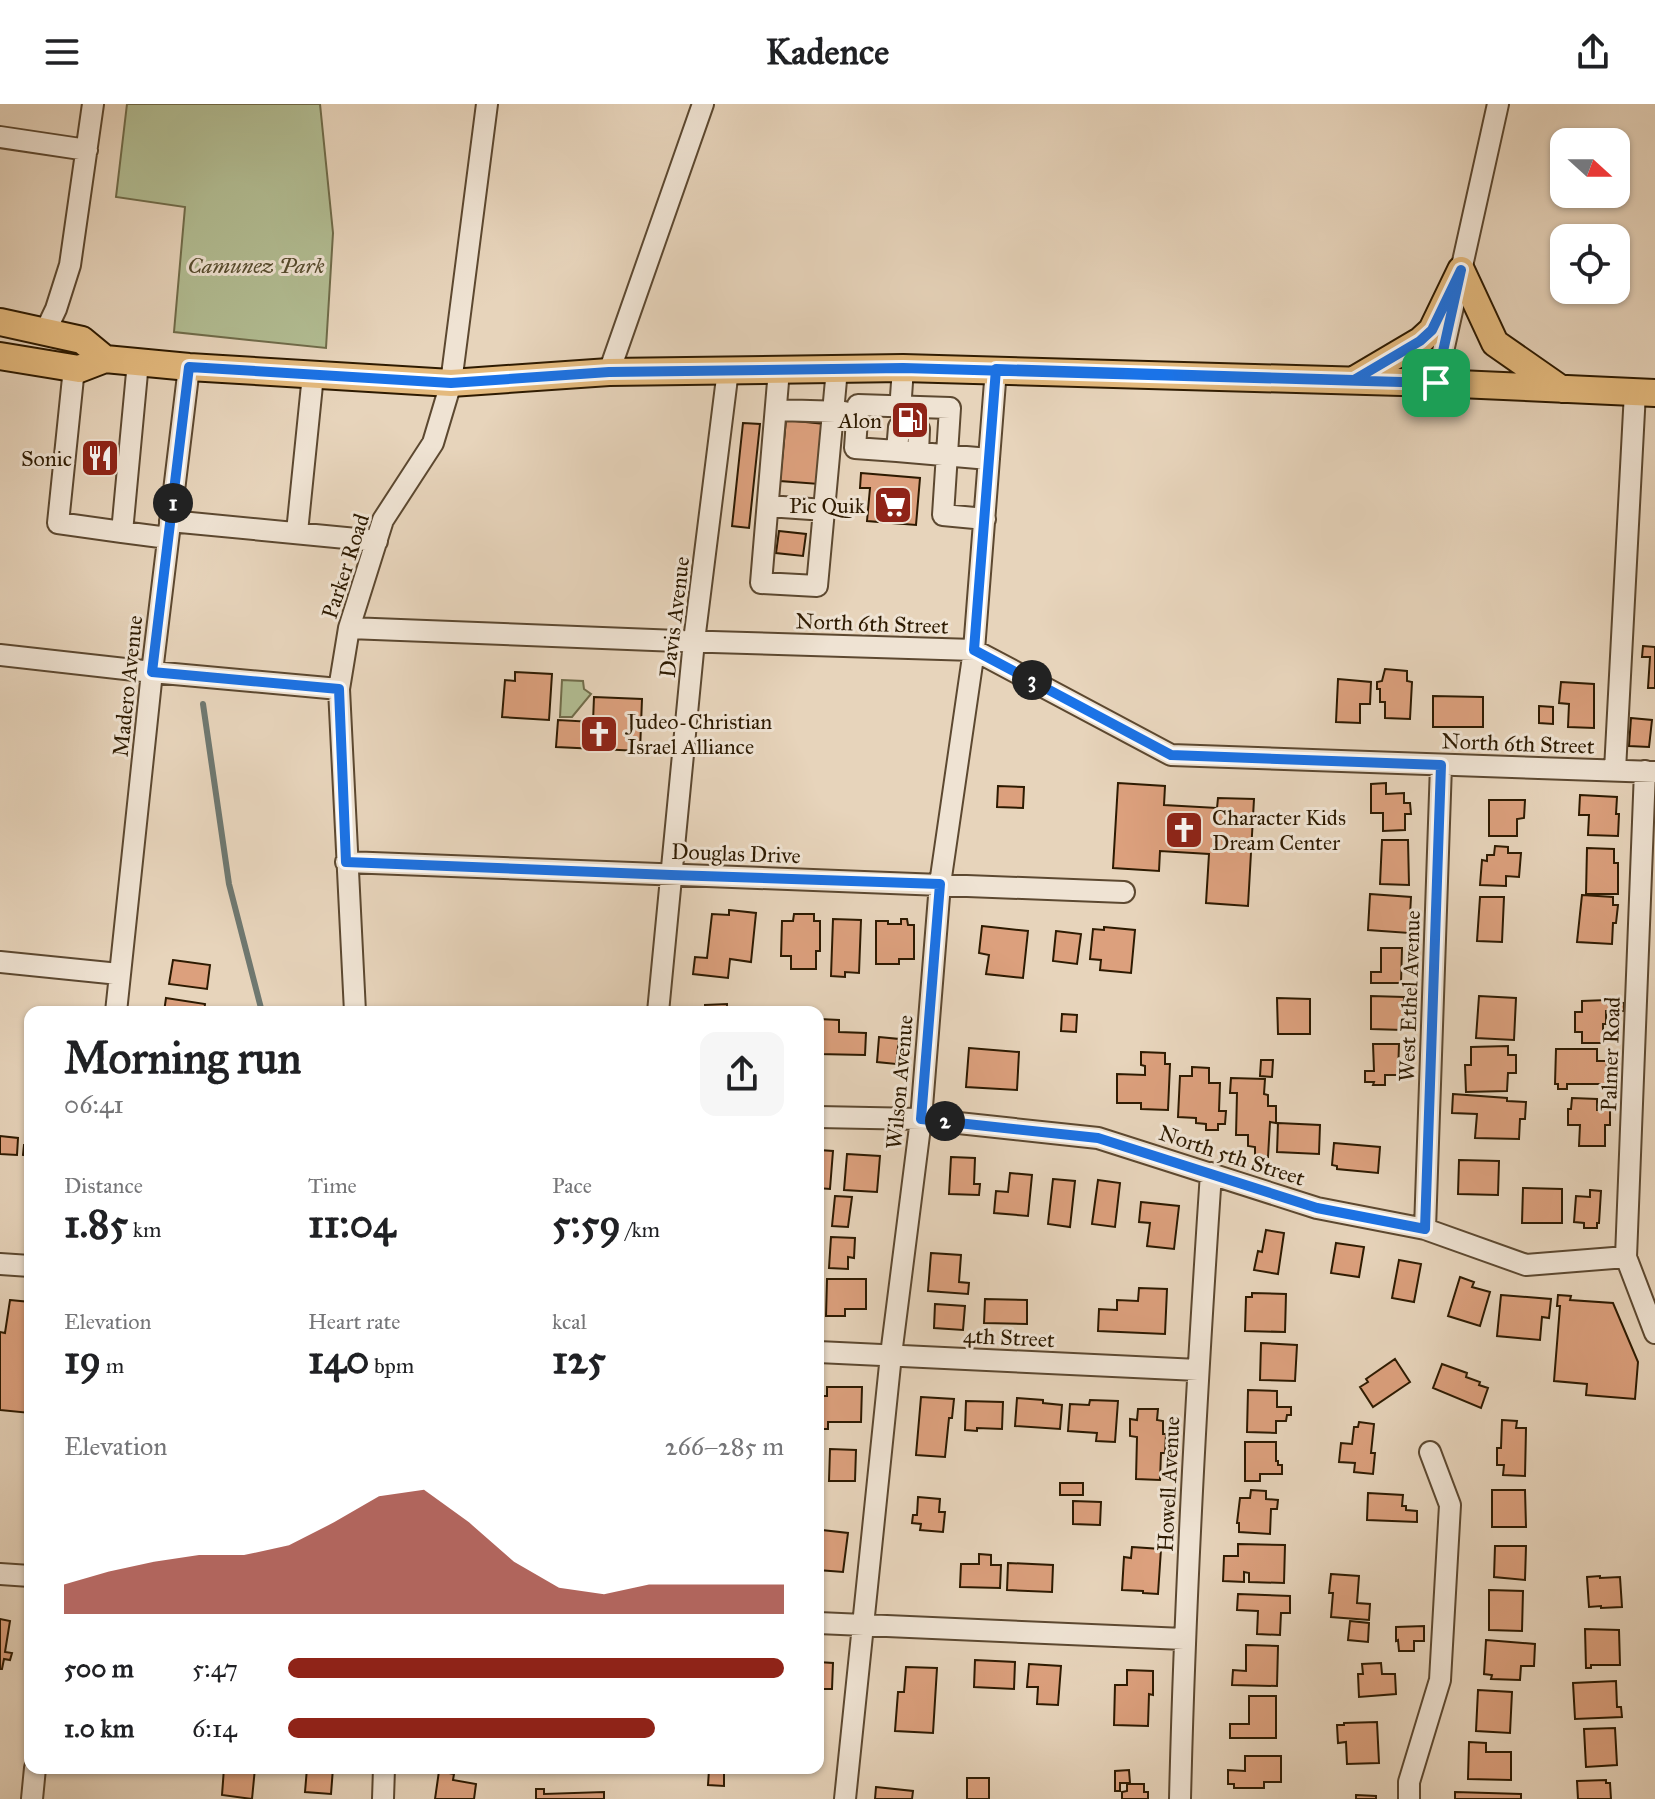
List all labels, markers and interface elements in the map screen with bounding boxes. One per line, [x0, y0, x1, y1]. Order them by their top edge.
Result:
icon: menu [40, 30, 84, 74]
text: Kadence [766, 30, 889, 74]
icon: share [1571, 30, 1615, 74]
north arrow [1550, 128, 1630, 208]
map controls [1550, 128, 1630, 304]
button: locate [1550, 224, 1630, 304]
park label: Camunez Park [187, 252, 325, 279]
pin [1402, 349, 1470, 417]
icon: arrive [1414, 361, 1458, 405]
fuel station icon: Alon [889, 399, 931, 441]
place label: Alon [837, 407, 882, 434]
restaurant icon: Sonic [79, 437, 121, 479]
place label: Sonic [21, 445, 72, 472]
pin: 1 [153, 483, 193, 523]
supermarket icon: Pic Quik [872, 484, 914, 526]
text: 1 [169, 489, 177, 516]
place label: Pic Quik [789, 492, 866, 519]
street label: Parker Road [316, 510, 375, 622]
street label: Davis Avenue [654, 555, 695, 679]
street label: North 6th Street [795, 607, 949, 640]
street label: Madero Avenue [107, 614, 148, 758]
pin: 3 [1012, 660, 1052, 700]
text: 3 [1028, 666, 1036, 693]
place label: Judeo-Christian Israel Alliance [625, 708, 772, 760]
church icon: Judeo-Christian Israel Alliance [578, 713, 620, 755]
street label: North 6th Street [1441, 727, 1595, 760]
place label: Character Kids Dream Center [1212, 804, 1346, 856]
church icon: Character Kids Dream Center [1163, 809, 1205, 851]
street label: Douglas Drive [671, 838, 801, 869]
street label: West Ethel Avenue [1393, 910, 1426, 1082]
street label: Palmer Road [1595, 996, 1626, 1112]
street label: Wilson Avenue [880, 1014, 919, 1150]
text: Morning run [64, 1031, 301, 1085]
button: share [700, 1032, 784, 1116]
text: 06:41 [64, 1088, 124, 1120]
pin: 2 [925, 1101, 965, 1141]
text: 2 [940, 1107, 950, 1134]
street label: North 5th Street [1155, 1119, 1309, 1192]
text: Distance [64, 1172, 143, 1199]
text: Time [308, 1172, 357, 1199]
text: Pace [552, 1172, 592, 1199]
text: 1.85 [64, 1199, 128, 1248]
text: 11:04 [308, 1199, 395, 1248]
text: 5:59 [552, 1199, 621, 1248]
text: km [128, 1216, 161, 1243]
text: /km [621, 1216, 660, 1243]
text: Elevation [64, 1308, 151, 1335]
text: Heart rate [308, 1308, 401, 1335]
text: kcal [552, 1308, 587, 1335]
street label: 4th Street [962, 1322, 1056, 1353]
text: 19 [64, 1335, 101, 1384]
text: 140 [308, 1335, 369, 1384]
text: 125 [552, 1335, 606, 1384]
text: m [101, 1352, 124, 1379]
text: bpm [369, 1352, 414, 1379]
street label: Howell Avenue [1151, 1415, 1186, 1553]
text: Elevation [64, 1430, 167, 1462]
text: 266–285 m [665, 1430, 784, 1462]
text: 500 m [64, 1652, 134, 1684]
text: 5:47 [192, 1652, 238, 1684]
text: 1.0 km [64, 1712, 134, 1744]
text: 6:14 [192, 1712, 237, 1744]

